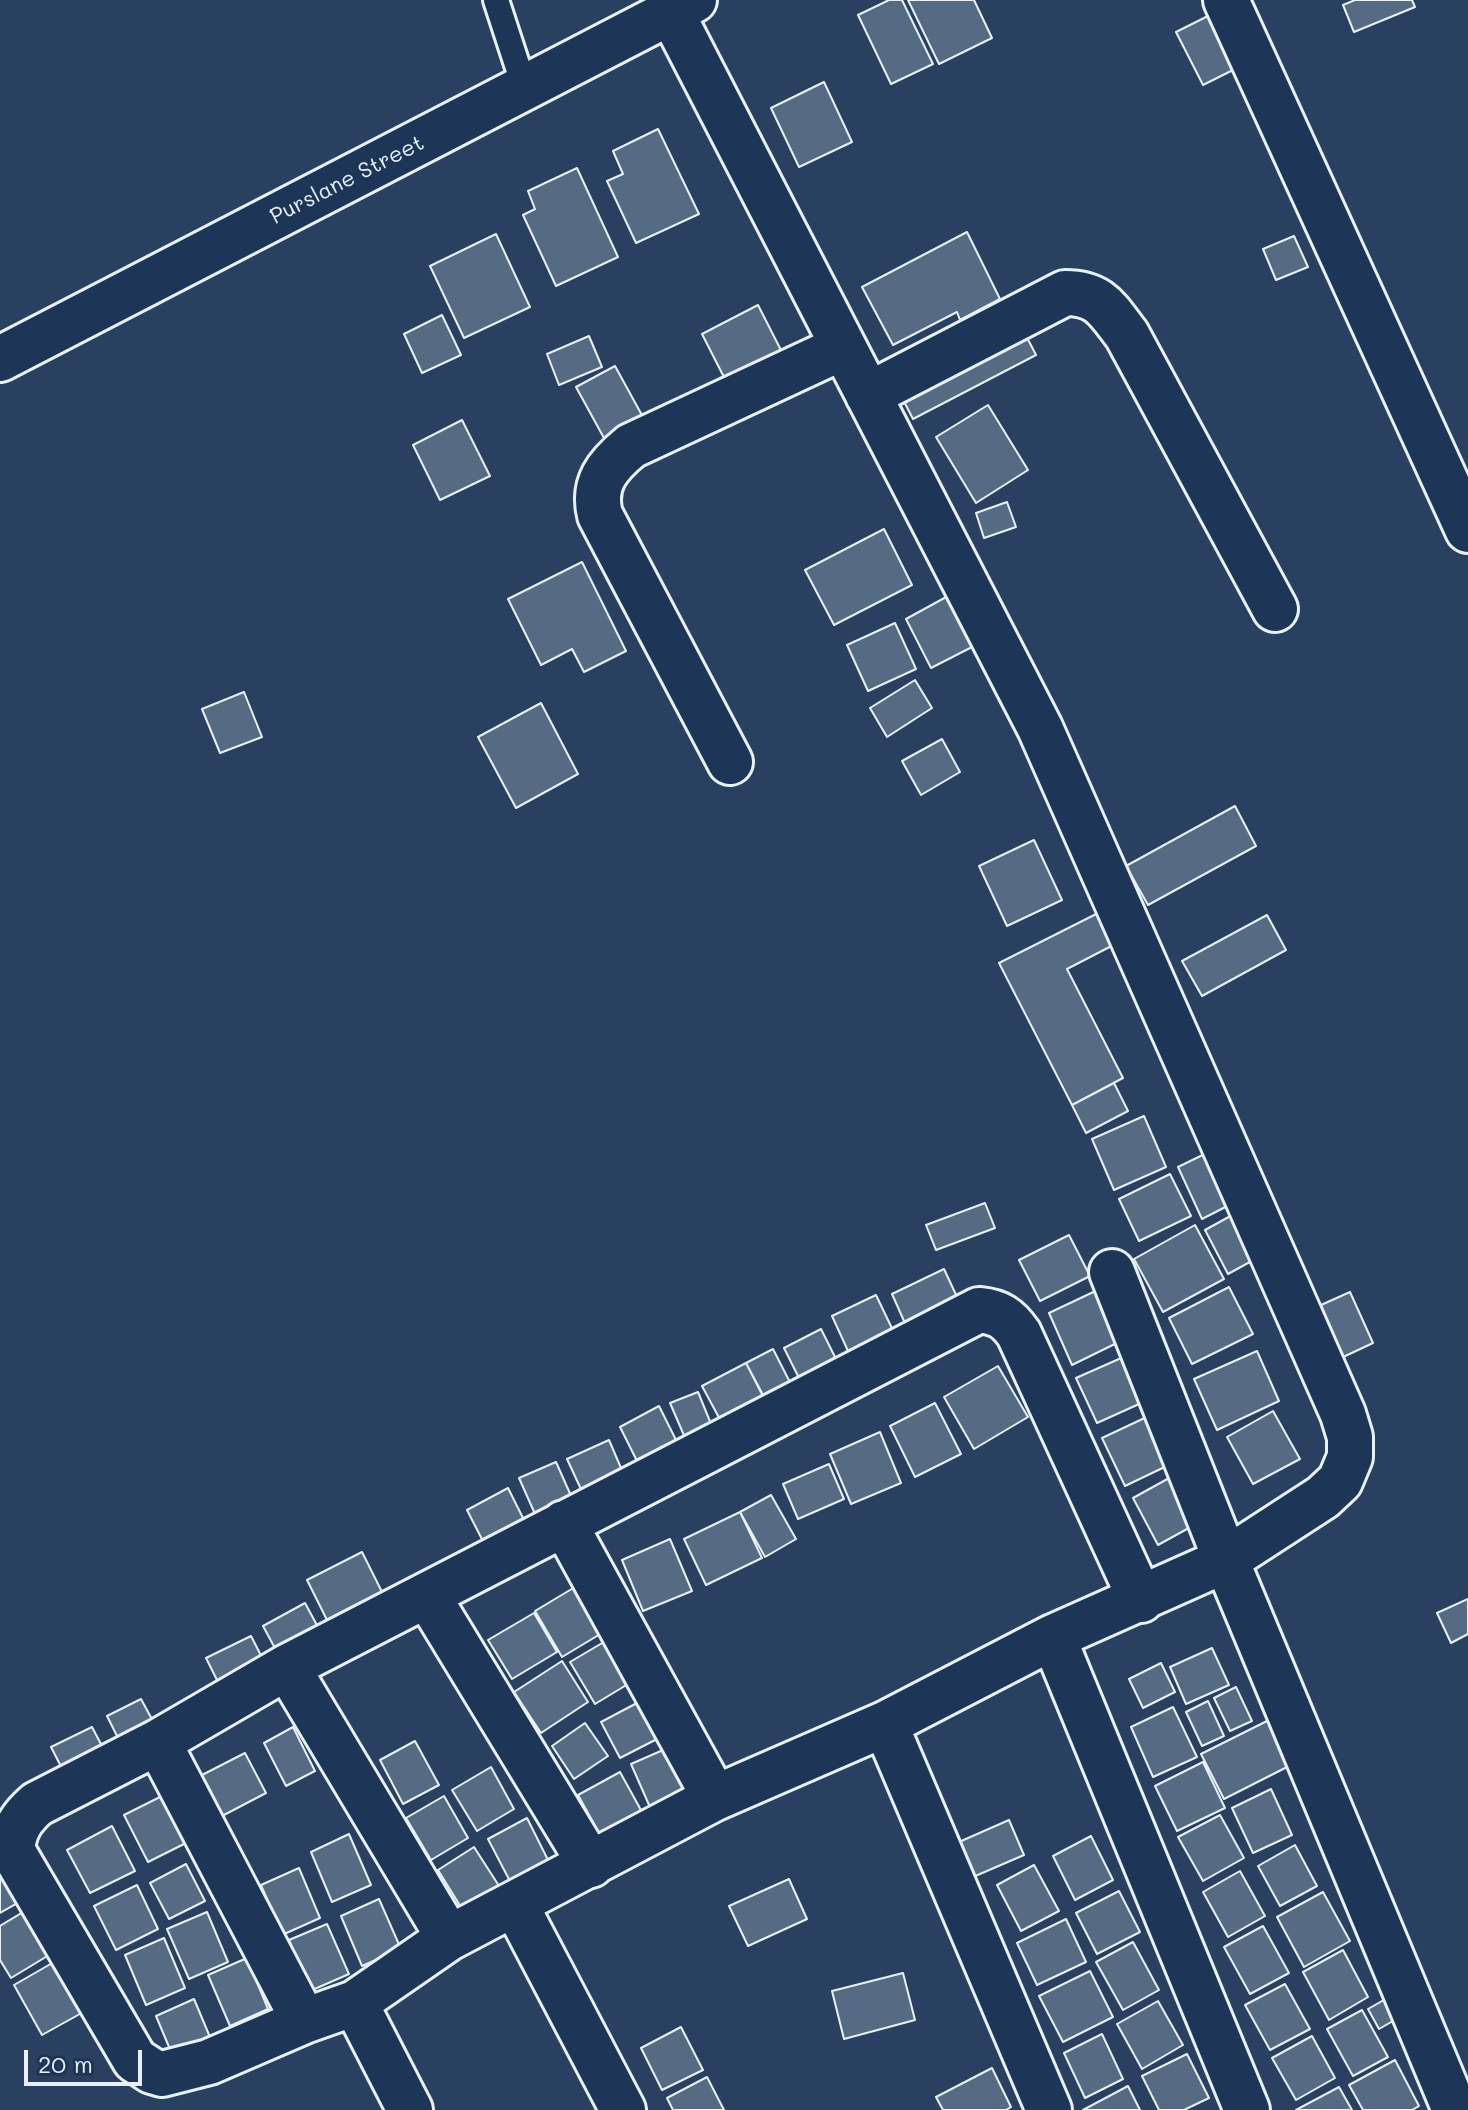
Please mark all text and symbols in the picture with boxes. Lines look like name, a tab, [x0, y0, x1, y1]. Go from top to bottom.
street label: Purslane Street	[266, 130, 428, 230]
scale bar	[28, 2034, 146, 2084]
text: 20 m	[38, 2048, 93, 2079]

